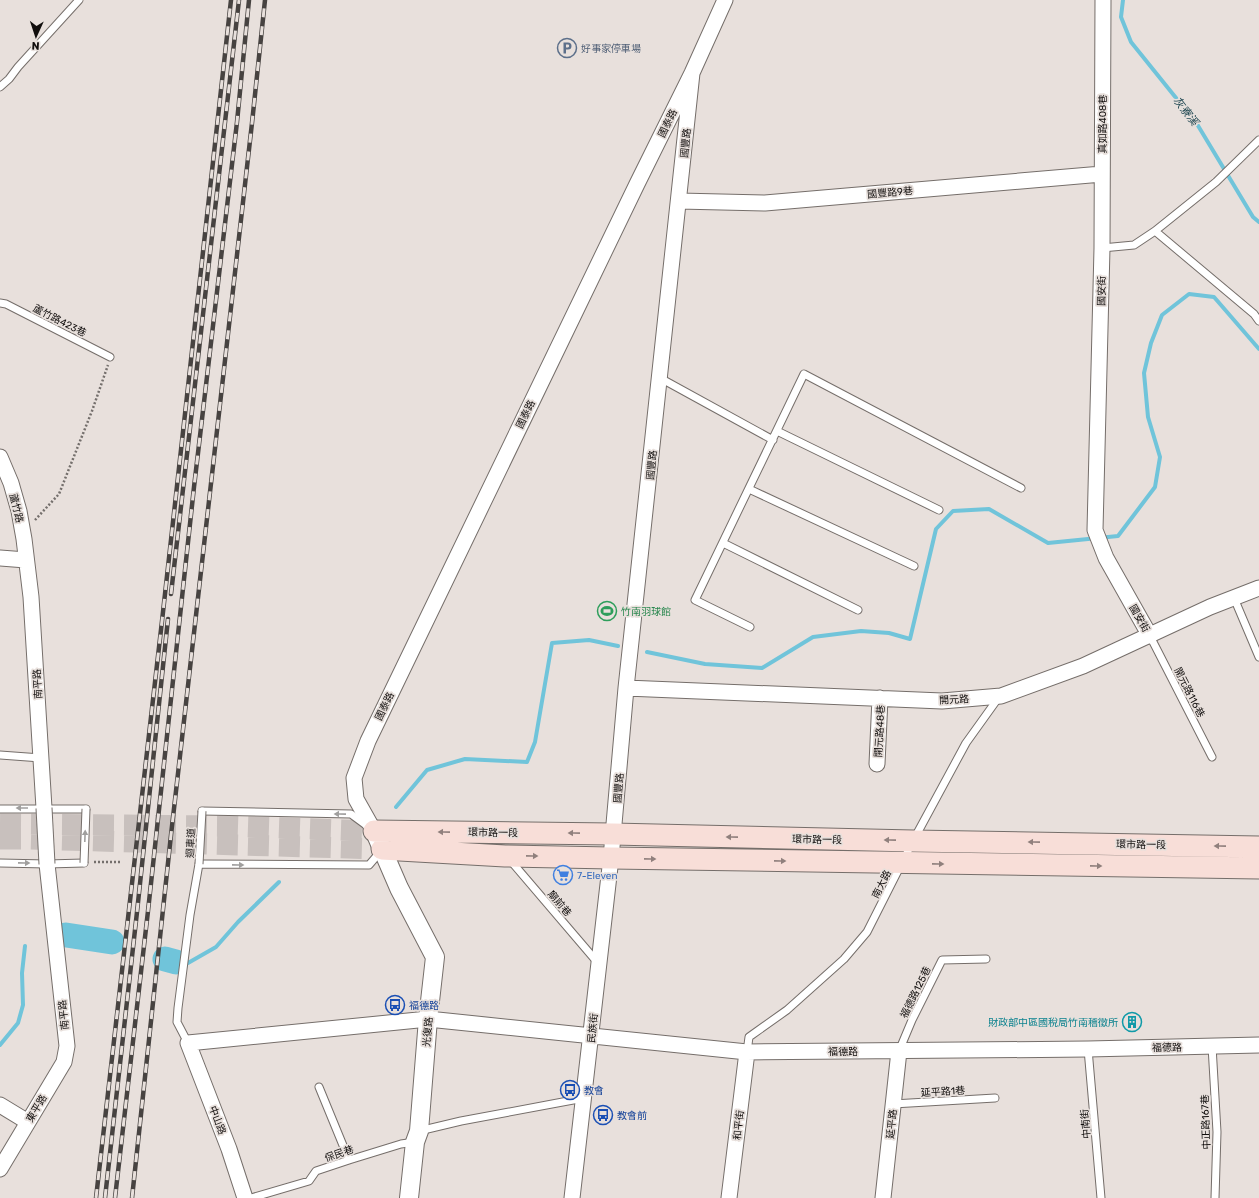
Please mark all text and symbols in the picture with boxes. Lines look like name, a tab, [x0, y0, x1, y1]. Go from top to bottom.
north arrow	[16, 16, 56, 56]
parking icon: 好事家停車場	[556, 37, 578, 59]
text: N	[31, 39, 40, 52]
place label: 好事家停車場	[581, 43, 641, 55]
water label: 灰寮溪	[1170, 94, 1202, 130]
street label: 真如路408巷	[1097, 95, 1109, 153]
street label: 國泰路	[656, 107, 680, 140]
street label: 國豐路	[678, 128, 694, 159]
street label: 國豐路9巷	[867, 185, 913, 201]
street label: 國安街	[1096, 276, 1108, 306]
street label: 蘆竹路423巷	[31, 302, 88, 339]
street label: 國泰路	[514, 398, 538, 431]
street label: 國豐路	[644, 450, 660, 481]
street label: 蘆竹路	[7, 492, 25, 524]
sports icon: 竹南羽球館	[596, 600, 618, 622]
street label: 國安街	[1126, 603, 1152, 634]
place label: 竹南羽球館	[621, 606, 671, 618]
street label: 開元路116巷	[1171, 665, 1207, 719]
street label: 南平路	[31, 669, 45, 699]
street label: 國泰路	[373, 690, 397, 723]
street label: 開元路	[939, 693, 969, 707]
street label: 開元路48巷	[873, 704, 887, 758]
street label: 國豐路	[612, 773, 626, 804]
one-way arrow	[15, 805, 28, 811]
one-way arrow	[333, 811, 346, 817]
street label: 環市路一段	[468, 827, 518, 839]
street label: 迴車道	[184, 828, 198, 858]
one-way arrow	[438, 828, 450, 835]
one-way arrow	[82, 829, 88, 842]
one-way arrow	[567, 830, 580, 836]
one-way arrow	[726, 833, 738, 840]
street label: 環市路一段	[792, 834, 842, 846]
one-way arrow	[883, 837, 896, 843]
one-way arrow	[1028, 839, 1040, 846]
street label: 環市路一段	[1116, 839, 1166, 851]
one-way arrow	[1213, 843, 1226, 849]
one-way arrow	[526, 853, 539, 859]
one-way arrow	[644, 856, 657, 862]
one-way arrow	[774, 858, 787, 864]
one-way arrow	[18, 860, 30, 867]
one-way arrow	[932, 861, 945, 867]
one-way arrow	[232, 862, 245, 868]
one-way arrow	[1090, 862, 1102, 869]
supermarket icon: 7-Eleven	[552, 864, 574, 886]
street label: 南大路	[870, 868, 894, 901]
place label: 7-Eleven	[577, 870, 617, 882]
street label: 廟前巷	[545, 888, 574, 919]
street label: 福德路125巷	[898, 965, 934, 1020]
bus stop icon: 福德路	[384, 994, 406, 1016]
street label: 南平路	[56, 999, 72, 1030]
place label: 福德路	[409, 1000, 439, 1012]
building icon: 財政部中區國稅局竹南稽徵所	[1121, 1011, 1143, 1033]
street label: 民族街	[585, 1013, 601, 1044]
street label: 光復路	[421, 1017, 435, 1048]
place label: 財政部中區國稅局竹南稽徵所	[988, 1017, 1118, 1029]
street label: 福德路	[1152, 1042, 1182, 1054]
street label: 福德路	[828, 1046, 858, 1058]
bus stop icon: 教會	[559, 1079, 581, 1101]
place label: 教會	[584, 1085, 604, 1097]
street label: 延平路1巷	[921, 1085, 965, 1099]
street label: 東平路	[24, 1093, 50, 1124]
street label: 中正路167巷	[1199, 1094, 1213, 1150]
street label: 中山路	[206, 1104, 228, 1137]
bus stop icon: 教會前	[592, 1104, 614, 1126]
street label: 中南街	[1079, 1108, 1093, 1139]
street label: 延平路	[884, 1109, 900, 1140]
place label: 教會前	[617, 1110, 647, 1122]
street label: 和平街	[731, 1110, 747, 1141]
street label: 保民巷	[323, 1143, 355, 1165]

